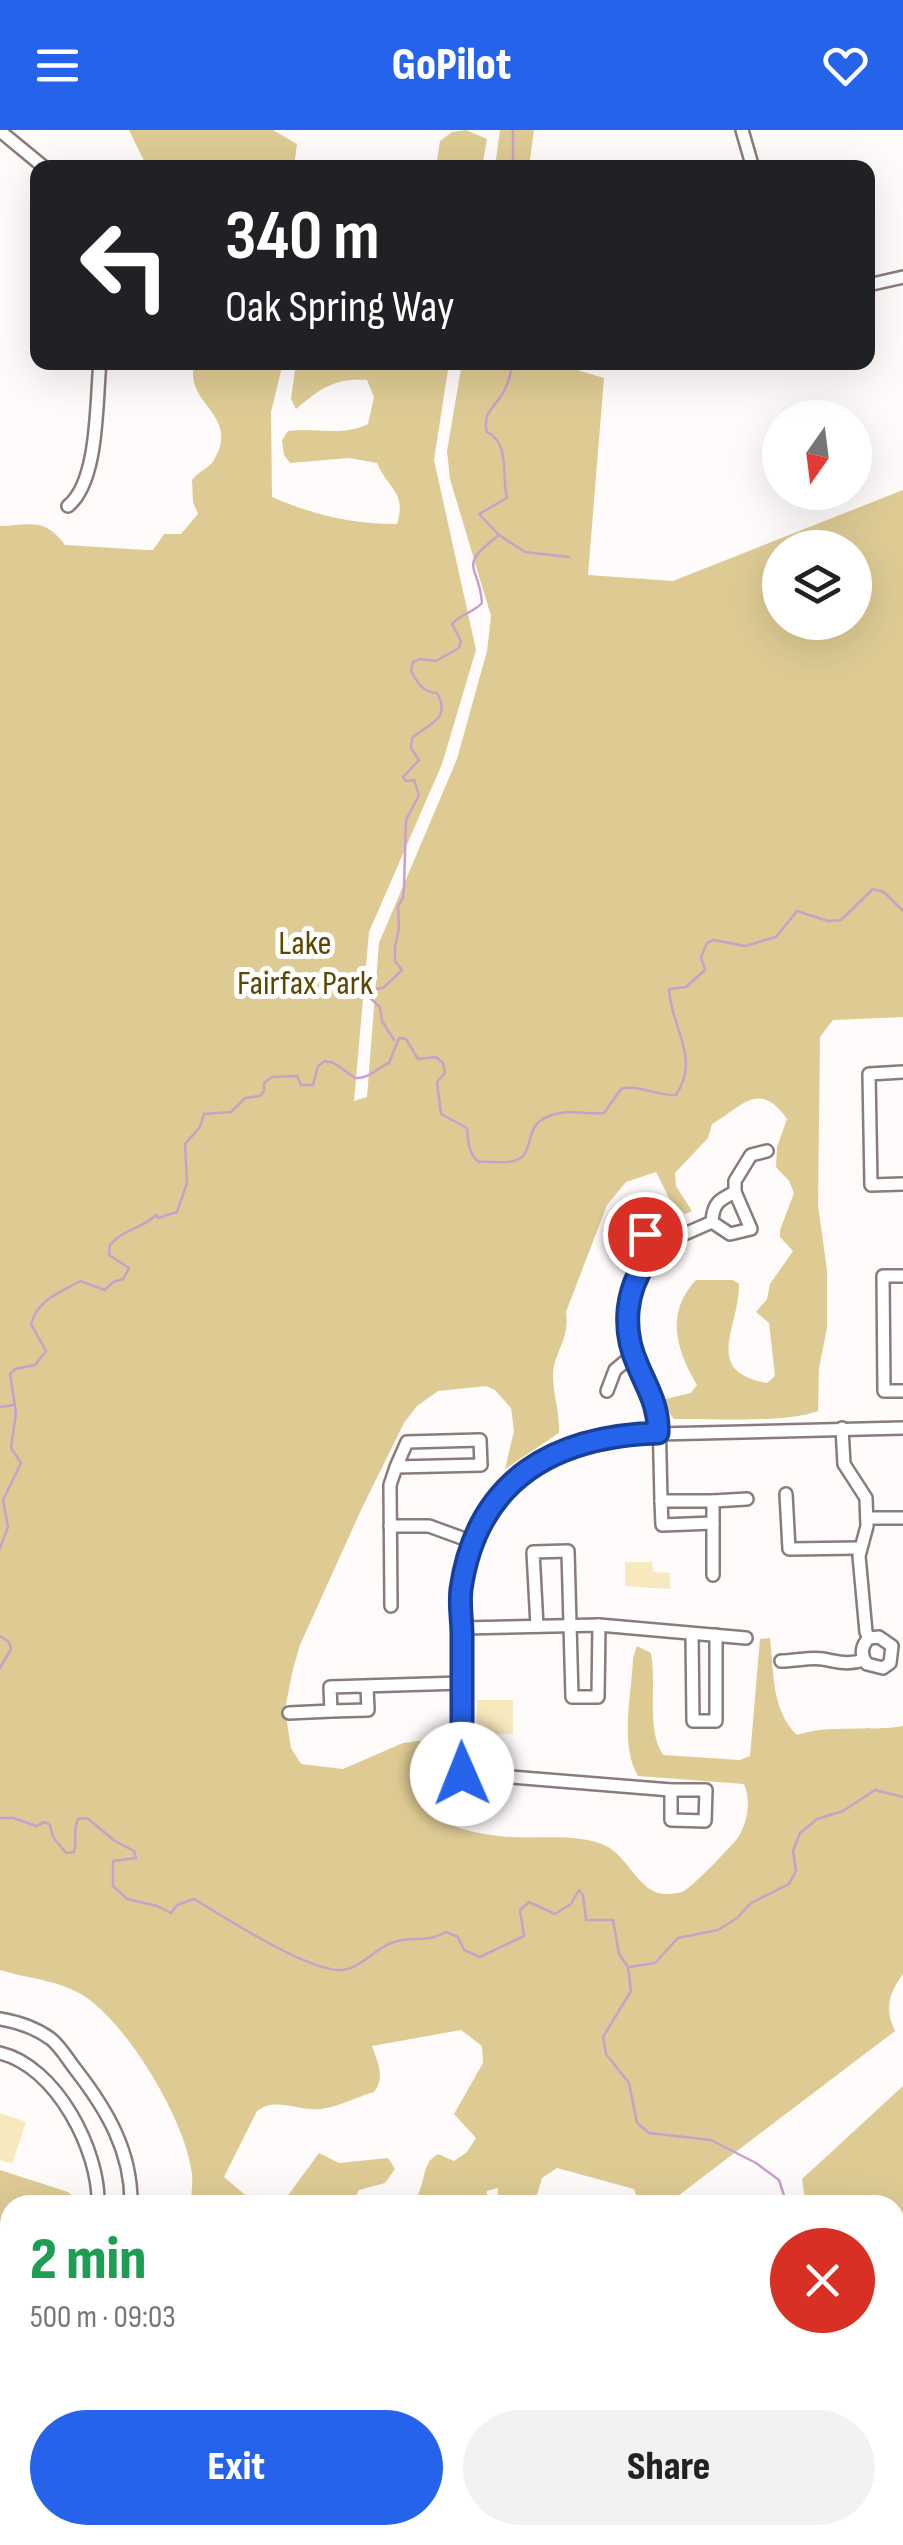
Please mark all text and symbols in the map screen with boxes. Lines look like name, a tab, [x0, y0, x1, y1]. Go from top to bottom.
icon: menu	[30, 38, 85, 93]
text: GoPilot	[392, 38, 511, 93]
icon: heart	[818, 38, 873, 93]
text: 340 m	[225, 195, 380, 279]
icon: left	[60, 200, 190, 330]
text: Oak Spring Way	[225, 280, 454, 335]
north arrow	[762, 400, 872, 510]
map controls	[762, 400, 872, 640]
button: layers	[762, 530, 872, 640]
park label: Lake Fairfax Park	[237, 922, 374, 1005]
pin	[603, 1192, 688, 1277]
icon: arrive	[618, 1207, 673, 1262]
position arrow	[410, 1722, 514, 1826]
text: 2 min	[30, 2224, 146, 2296]
button: close	[770, 2228, 875, 2333]
text: 500 m · 09:03	[30, 2298, 176, 2337]
button: Exit	[30, 2410, 443, 2525]
button: Share	[463, 2410, 875, 2525]

